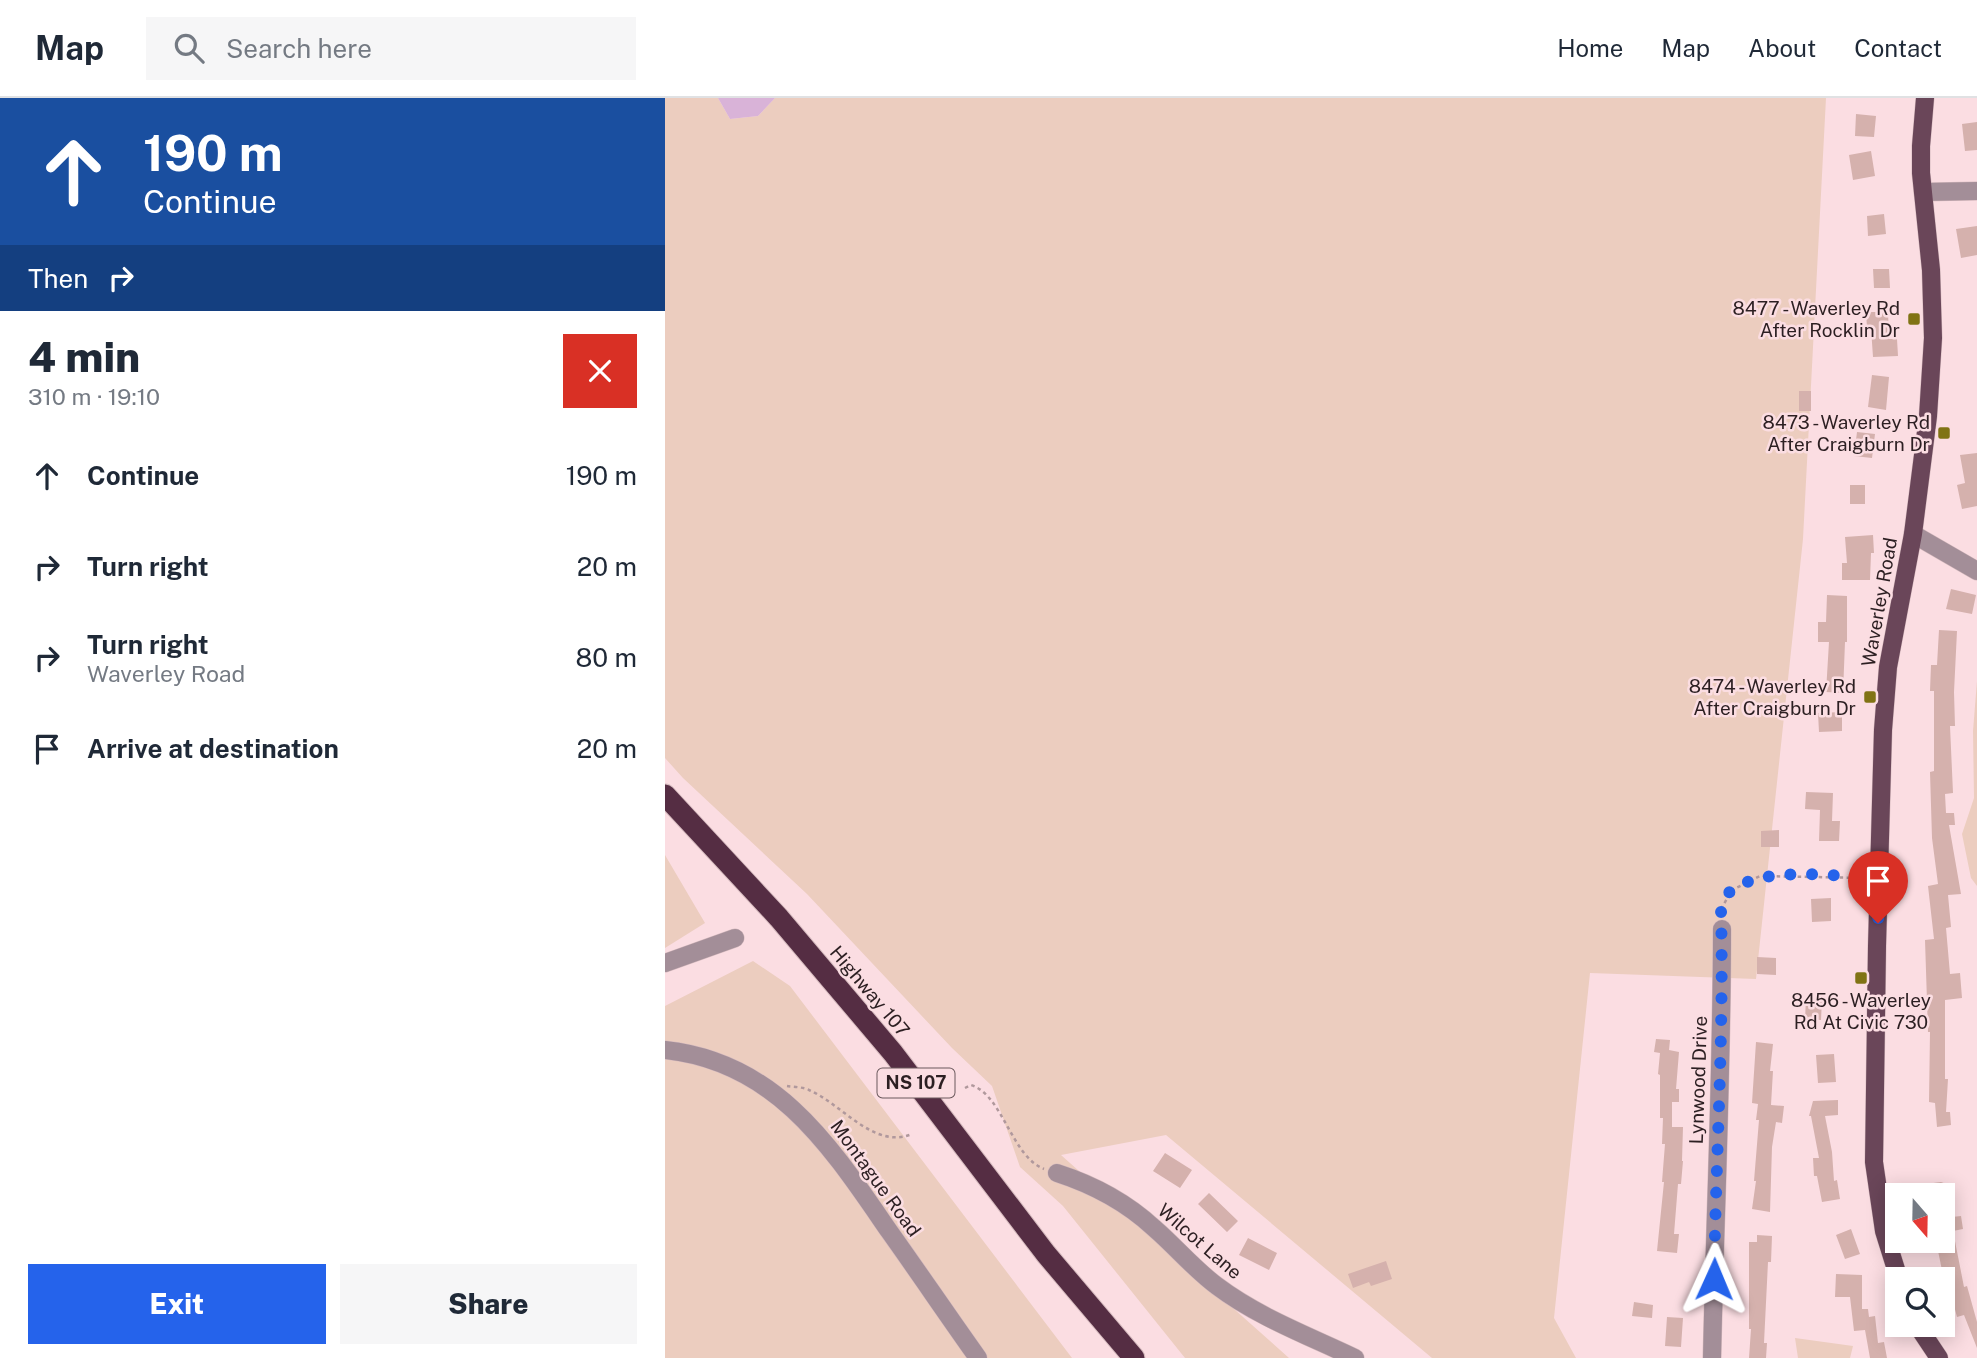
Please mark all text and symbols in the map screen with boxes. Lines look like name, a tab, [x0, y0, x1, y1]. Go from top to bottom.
search box	[146, 17, 636, 80]
text: Map	[35, 29, 104, 67]
icon: search	[170, 29, 208, 67]
text: Search here	[226, 33, 372, 64]
text: Home	[1557, 34, 1623, 62]
text: Map	[1661, 34, 1710, 62]
text: About	[1748, 34, 1816, 62]
text: Contact	[1854, 34, 1942, 62]
text: 190 m	[143, 124, 283, 182]
icon: ahead	[28, 126, 119, 217]
text: Continue	[143, 183, 277, 220]
icon: right	[102, 259, 140, 297]
text: Then	[28, 263, 88, 294]
place label: 8477 - Waverley Rd After Rocklin Dr	[1732, 297, 1900, 341]
marker: 8477 - Waverley Rd After Rocklin Dr	[1906, 311, 1922, 327]
text: 4 min	[28, 332, 140, 381]
button: close	[563, 334, 637, 408]
text: 310 m · 19:10	[28, 383, 160, 410]
place label: 8473 - Waverley Rd After Craigburn Dr	[1762, 411, 1930, 455]
marker: 8473 - Waverley Rd After Craigburn Dr	[1936, 425, 1952, 441]
icon: ahead	[28, 457, 66, 495]
text: Continue	[87, 460, 199, 491]
text: 190 m	[566, 460, 637, 491]
street label: Waverley Road	[1857, 536, 1901, 668]
icon: right	[28, 548, 66, 586]
text: Turn right	[87, 551, 209, 582]
text: 20 m	[577, 551, 637, 582]
text: Turn right	[87, 629, 209, 660]
icon: right	[28, 639, 66, 677]
text: 80 m	[576, 642, 637, 673]
text: Waverley Road	[87, 660, 245, 687]
place label: 8474 - Waverley Rd After Craigburn Dr	[1689, 675, 1856, 719]
marker: 8474 - Waverley Rd After Craigburn Dr	[1862, 689, 1878, 705]
icon: arrive	[28, 730, 66, 768]
text: Arrive at destination	[87, 733, 339, 764]
text: 20 m	[577, 733, 637, 764]
pin	[1848, 851, 1908, 923]
icon: arrive	[1859, 862, 1897, 900]
street label: Highway 107	[826, 941, 914, 1041]
marker: 8456 - Waverley Rd At Civic 730	[1853, 970, 1869, 986]
place label: 8456 - Waverley Rd At Civic 730	[1791, 989, 1931, 1033]
street label: Lynwood Drive	[1685, 1015, 1711, 1145]
road number: NS 107	[877, 1068, 955, 1098]
street label: Montague Road	[826, 1115, 926, 1241]
north arrow	[1885, 1183, 1955, 1253]
map controls	[1885, 1183, 1955, 1337]
street label: Wilcot Lane	[1154, 1199, 1246, 1283]
position arrow	[1677, 1242, 1751, 1316]
button: Exit	[28, 1264, 326, 1344]
button: Share	[340, 1264, 637, 1344]
button: search	[1885, 1267, 1955, 1337]

